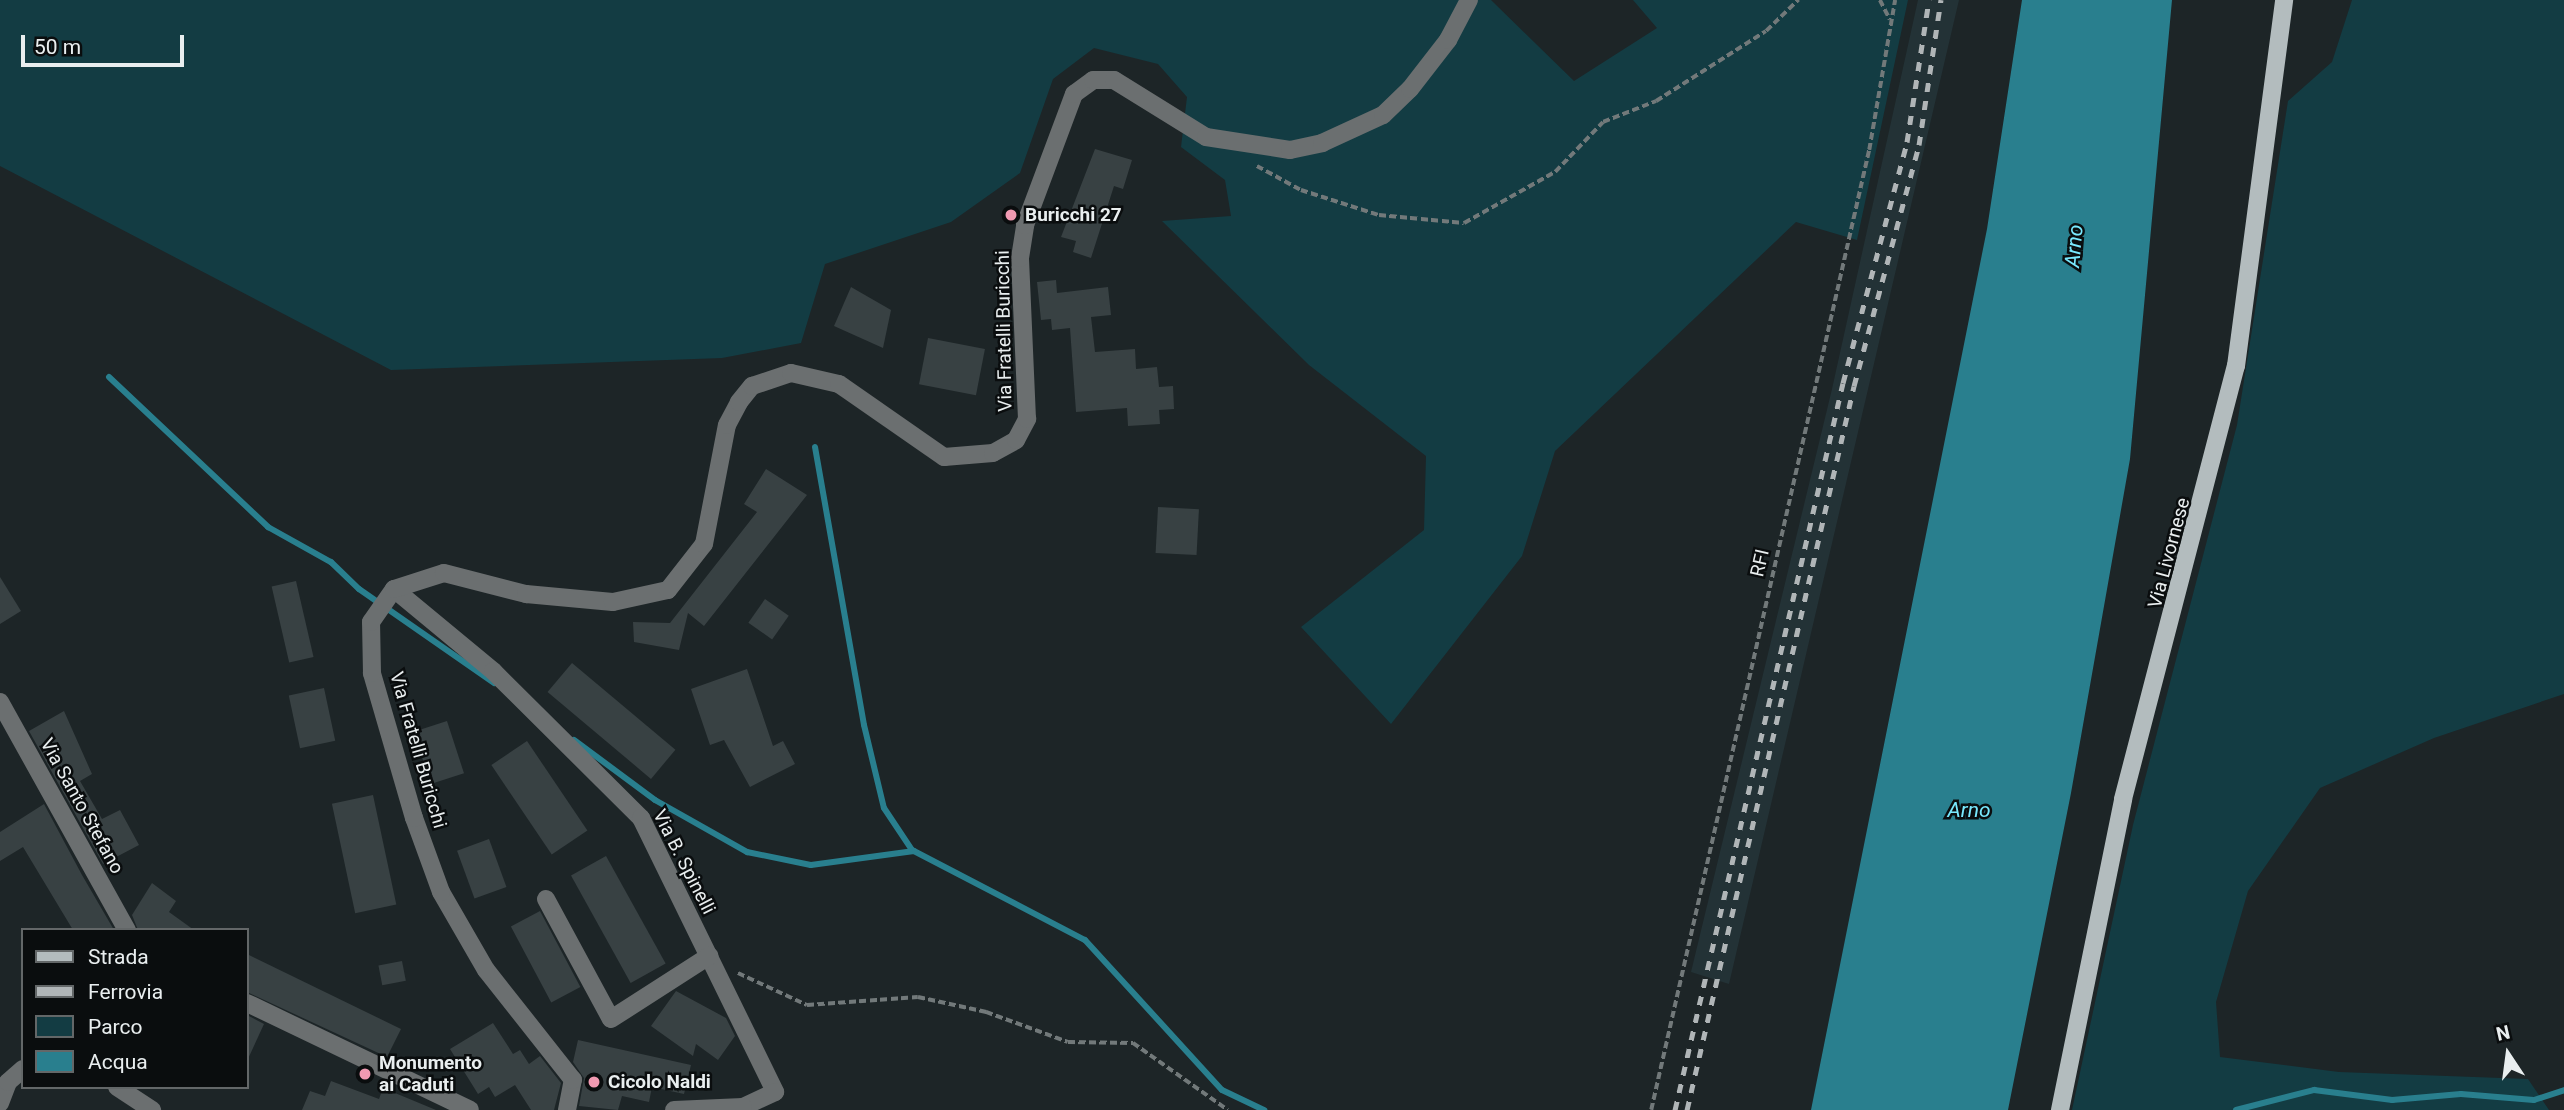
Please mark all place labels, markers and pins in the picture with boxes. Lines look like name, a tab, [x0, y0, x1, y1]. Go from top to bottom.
place label: Buricchi 27	[1025, 204, 1122, 226]
marker: Buricchi 27	[1003, 207, 1019, 223]
place label: Monumento ai Caduti	[379, 1052, 482, 1096]
marker: Monumento ai Caduti	[357, 1066, 373, 1082]
place label: Cicolo Naldi	[608, 1071, 711, 1093]
marker: Cicolo Naldi	[586, 1074, 602, 1090]

